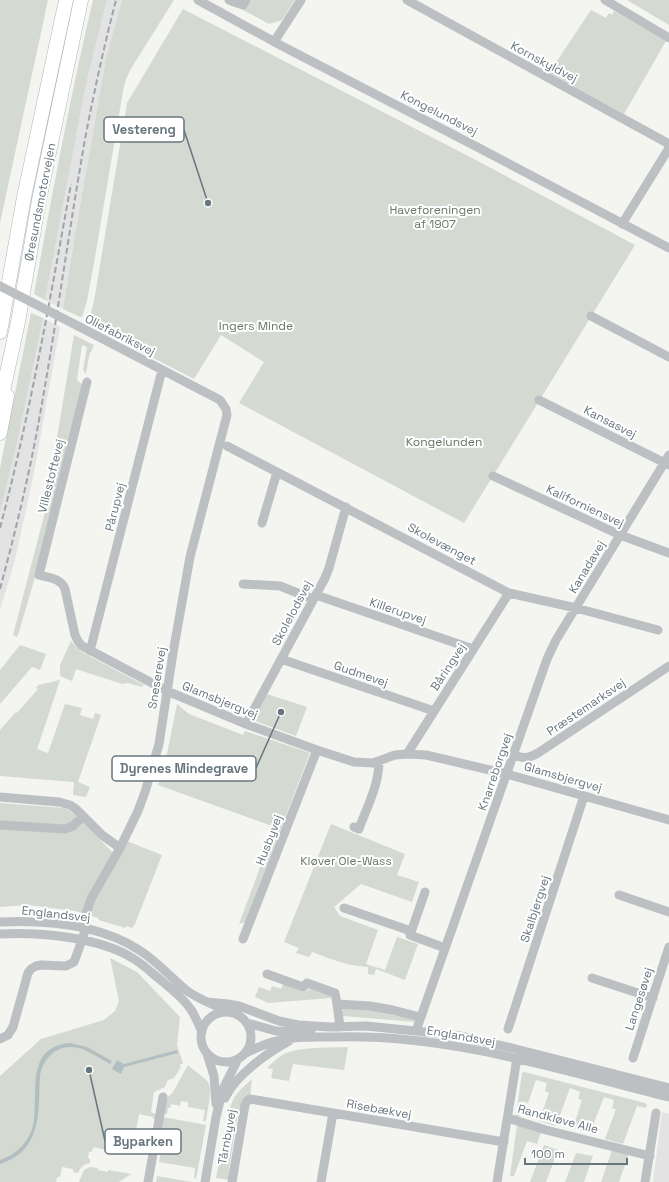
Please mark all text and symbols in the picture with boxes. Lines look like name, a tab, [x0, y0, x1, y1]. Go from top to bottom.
street label: Kornskyldvej	[508, 38, 580, 86]
street label: Kongelundsvej	[398, 87, 480, 139]
callout: Vestereng	[104, 117, 184, 142]
text: Vestereng	[112, 121, 176, 138]
street label: Øresundsmotorvejen	[21, 142, 59, 262]
park label: Haveforeningen af 1907	[389, 202, 481, 232]
street label: Oliefabriksvej	[82, 310, 158, 360]
park label: Ingers Minde	[219, 318, 293, 334]
street label: Kansasvej	[581, 402, 639, 442]
park label: Kongelunden	[406, 434, 482, 450]
street label: Villestoftevej	[34, 437, 68, 515]
street label: Pårupvej	[101, 481, 129, 533]
street label: Kaliforniensvej	[543, 481, 627, 531]
street label: Skolevænget	[405, 519, 479, 569]
street label: Kanadavej	[565, 538, 609, 596]
street label: Skolelodsvej	[268, 578, 316, 648]
street label: Killerupvej	[368, 594, 428, 628]
street label: Båringvej	[427, 640, 469, 694]
street label: Sneserevej	[144, 646, 170, 710]
street label: Gudmevej	[332, 657, 390, 691]
street label: Præstemarksvej	[544, 675, 629, 739]
street label: Glamsbjergvej	[180, 678, 260, 723]
street label: Knarreborgvej	[474, 731, 516, 813]
callout: Dyrenes Mindegrave	[112, 756, 256, 781]
street label: Glamsbjergvej	[522, 758, 604, 796]
text: Dyrenes Mindegrave	[120, 760, 248, 777]
street label: Husbyvej	[252, 812, 286, 868]
park label: Kløver Ole-Wass	[300, 853, 392, 869]
street label: Skalbjergvej	[517, 873, 553, 945]
street label: Englandsvej	[21, 902, 91, 926]
street label: Langesøvej	[621, 965, 657, 1033]
street label: Englandsvej	[426, 1022, 496, 1050]
street label: Risebækvej	[345, 1095, 413, 1123]
street label: Randkløve Alle	[516, 1101, 600, 1137]
street label: Tårnbyvej	[214, 1108, 240, 1166]
callout: Byparken	[105, 1129, 181, 1154]
text: Byparken	[113, 1133, 173, 1150]
scale bar	[525, 1140, 627, 1166]
text: 100 m	[531, 1146, 565, 1162]

